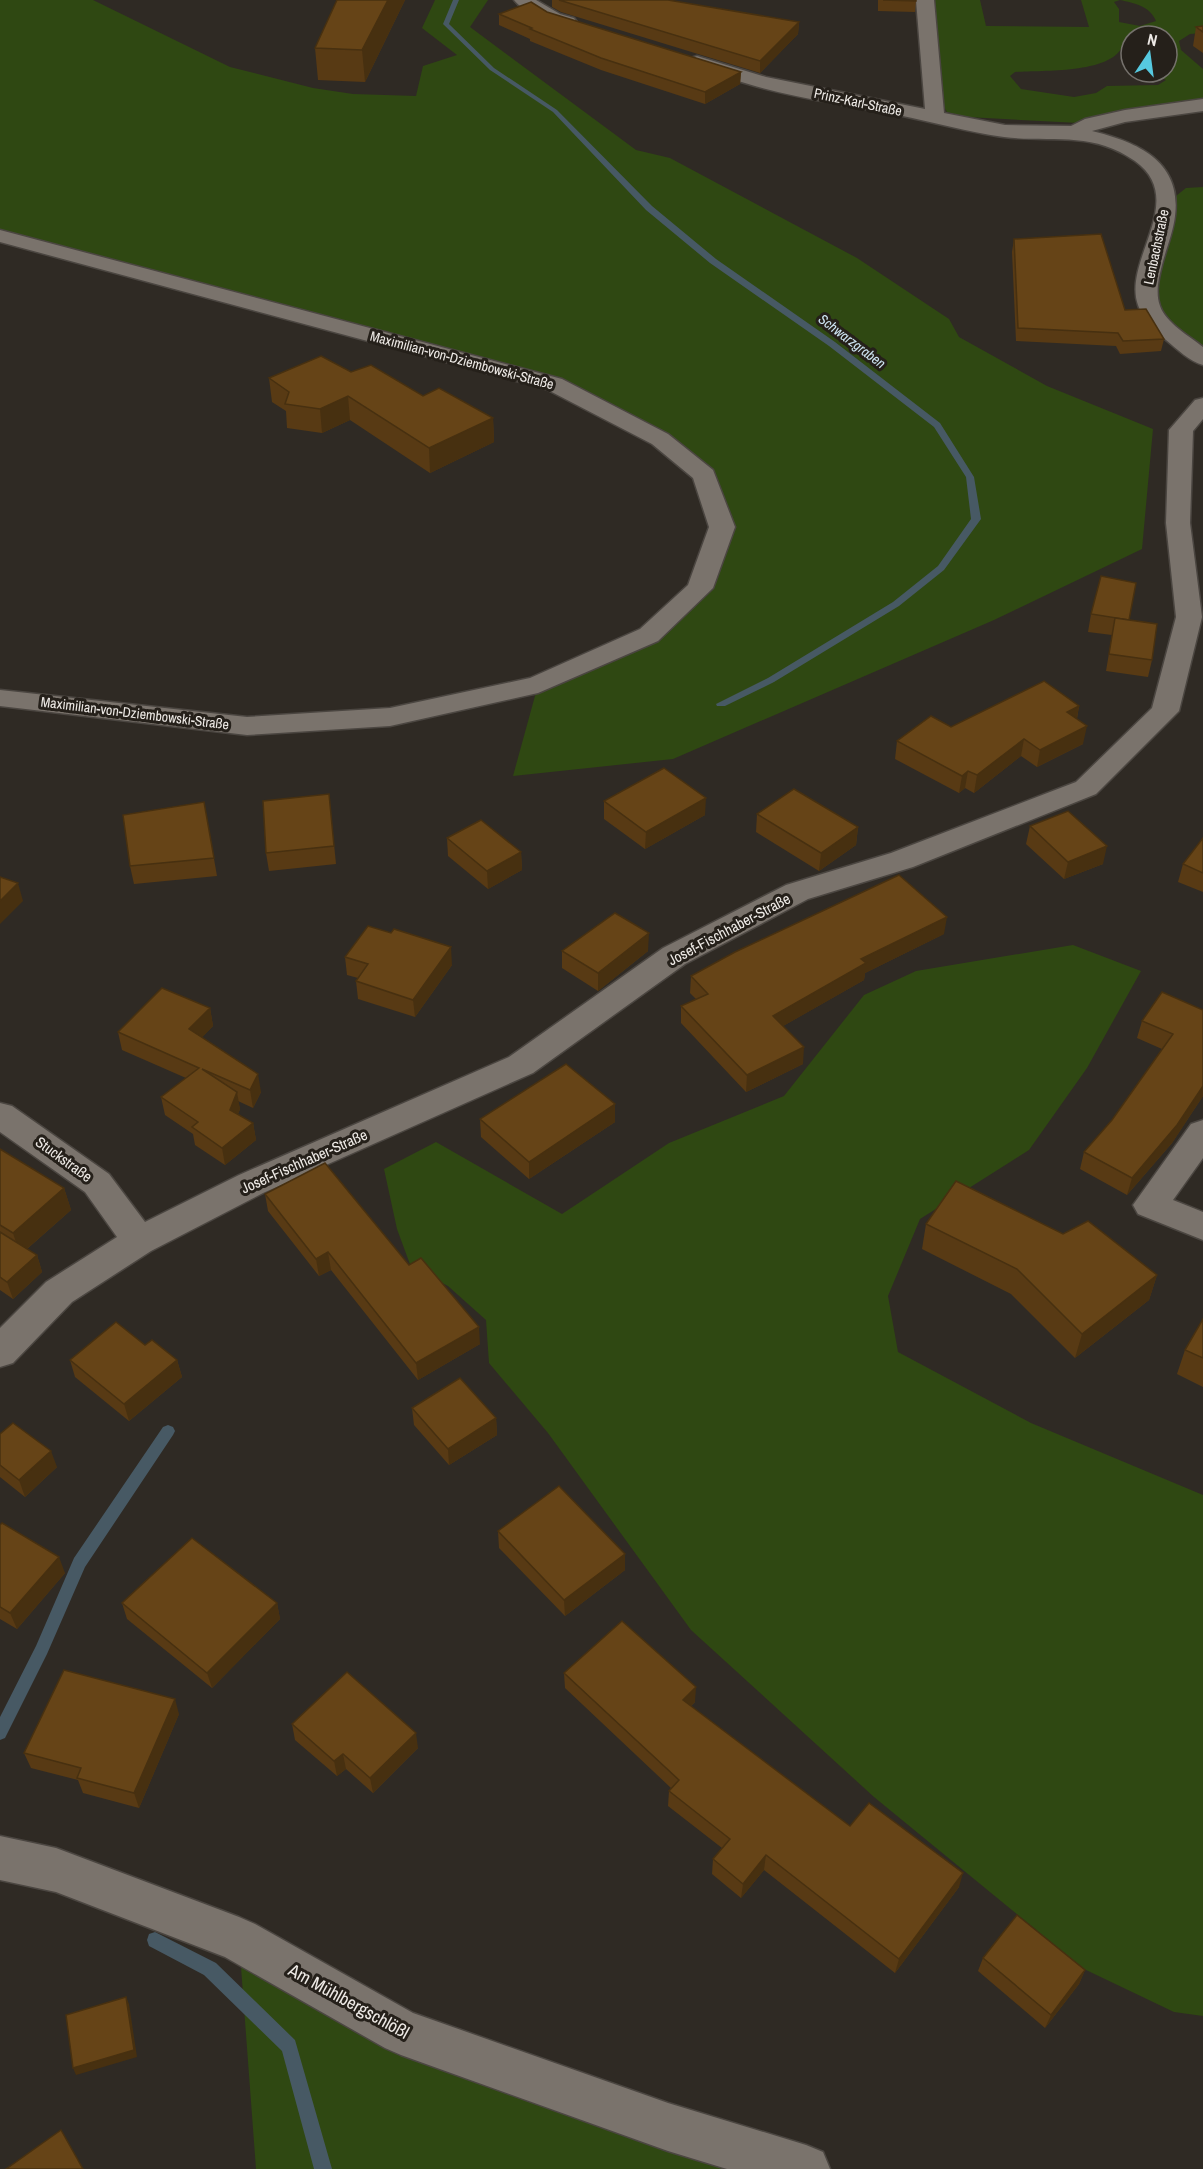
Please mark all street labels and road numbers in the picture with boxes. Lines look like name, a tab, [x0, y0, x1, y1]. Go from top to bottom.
street label: Prinz-Karl-Straße	[812, 84, 904, 120]
street label: Lenbachstraße	[1139, 208, 1173, 286]
street label: Maximilian-von-Dziembowski-Straße	[368, 327, 556, 393]
street label: Maximilian-von-Dziembowski-Straße	[40, 693, 230, 733]
street label: Josef-Fischhaber-Straße	[664, 888, 794, 970]
street label: Josef-Fischhaber-Straße	[238, 1124, 371, 1198]
street label: Stuckstraße	[31, 1131, 97, 1187]
street label: Am Mühlbergschlößl	[283, 1957, 414, 2045]

